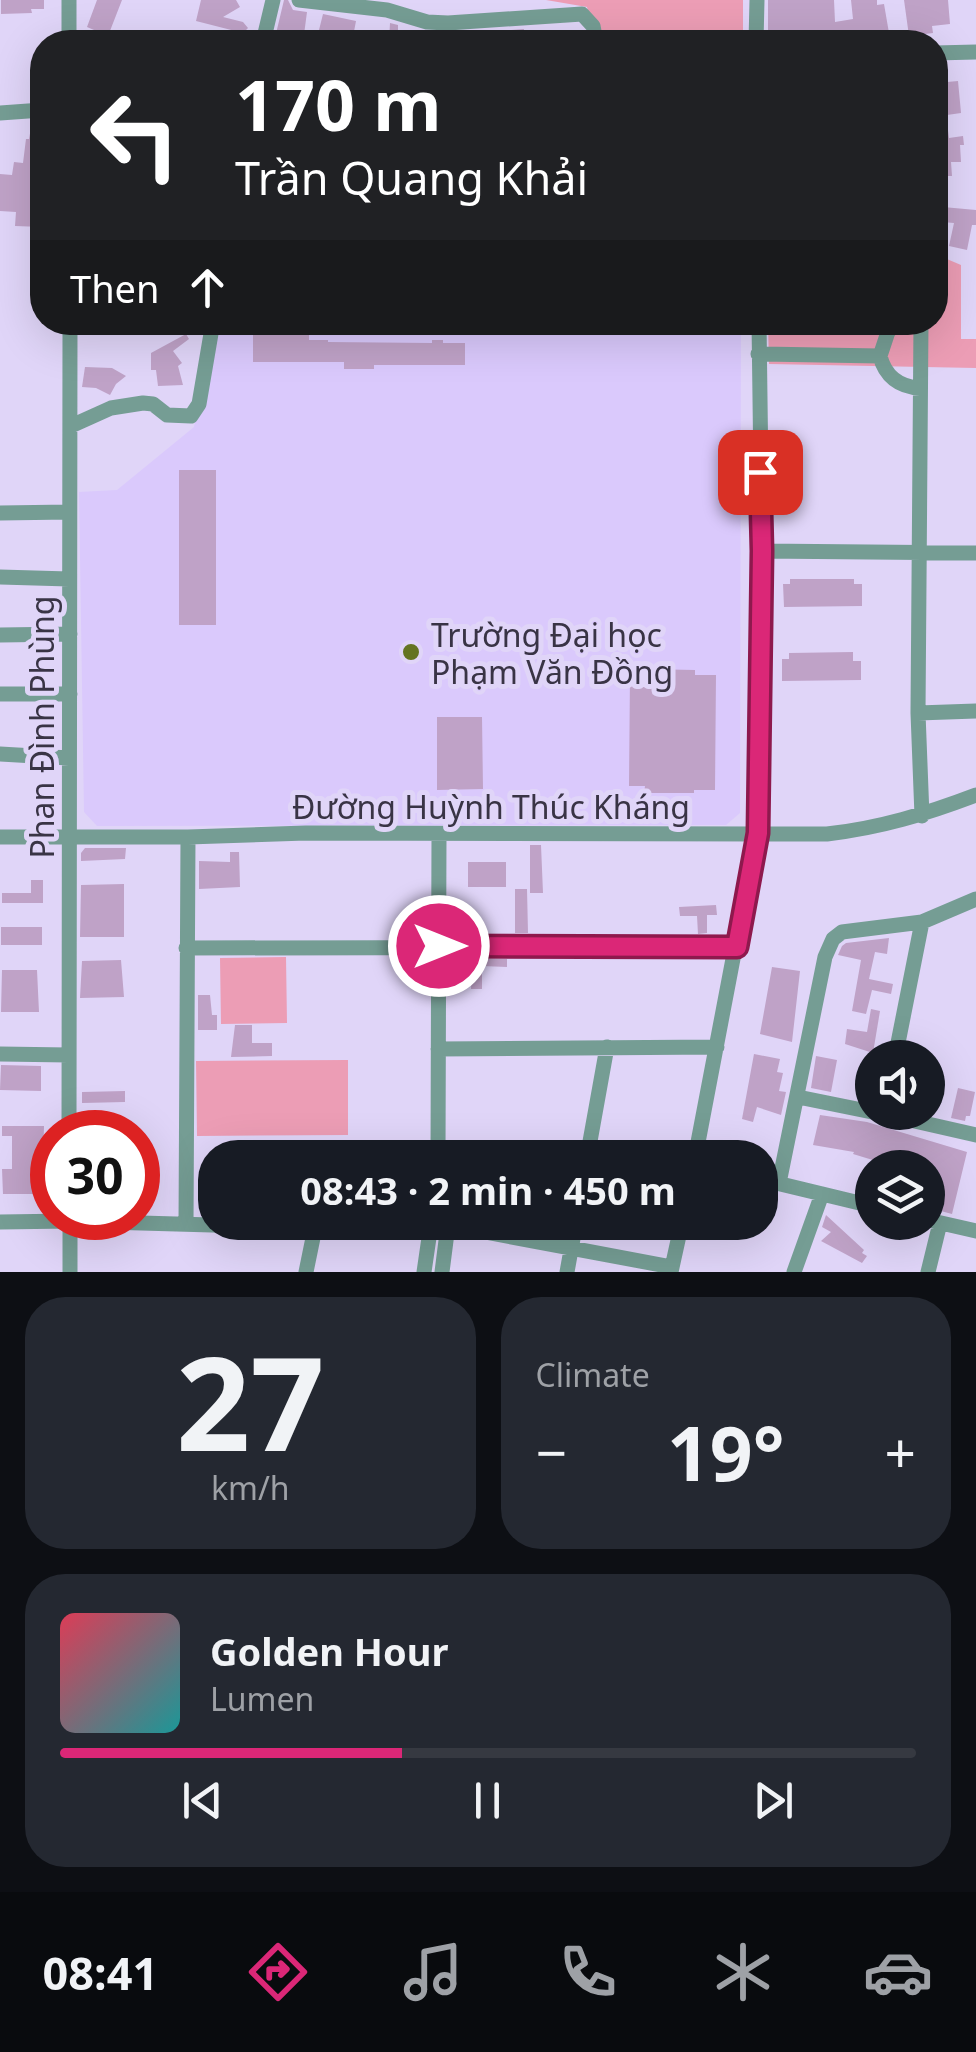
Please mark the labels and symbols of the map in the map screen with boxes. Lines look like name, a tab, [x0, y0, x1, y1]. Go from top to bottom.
pin	[718, 430, 803, 515]
street label: Phan Đình Phùng	[20, 595, 63, 859]
place label: Trường Đại học Phạm Văn Đồng	[431, 613, 673, 693]
marker: Trường Đại học Phạm Văn Đồng	[400, 641, 422, 663]
street label: Đường Huỳnh Thúc Kháng	[292, 785, 690, 828]
position arrow	[387, 894, 491, 998]
speed limit sign: 30	[30, 1110, 160, 1240]

